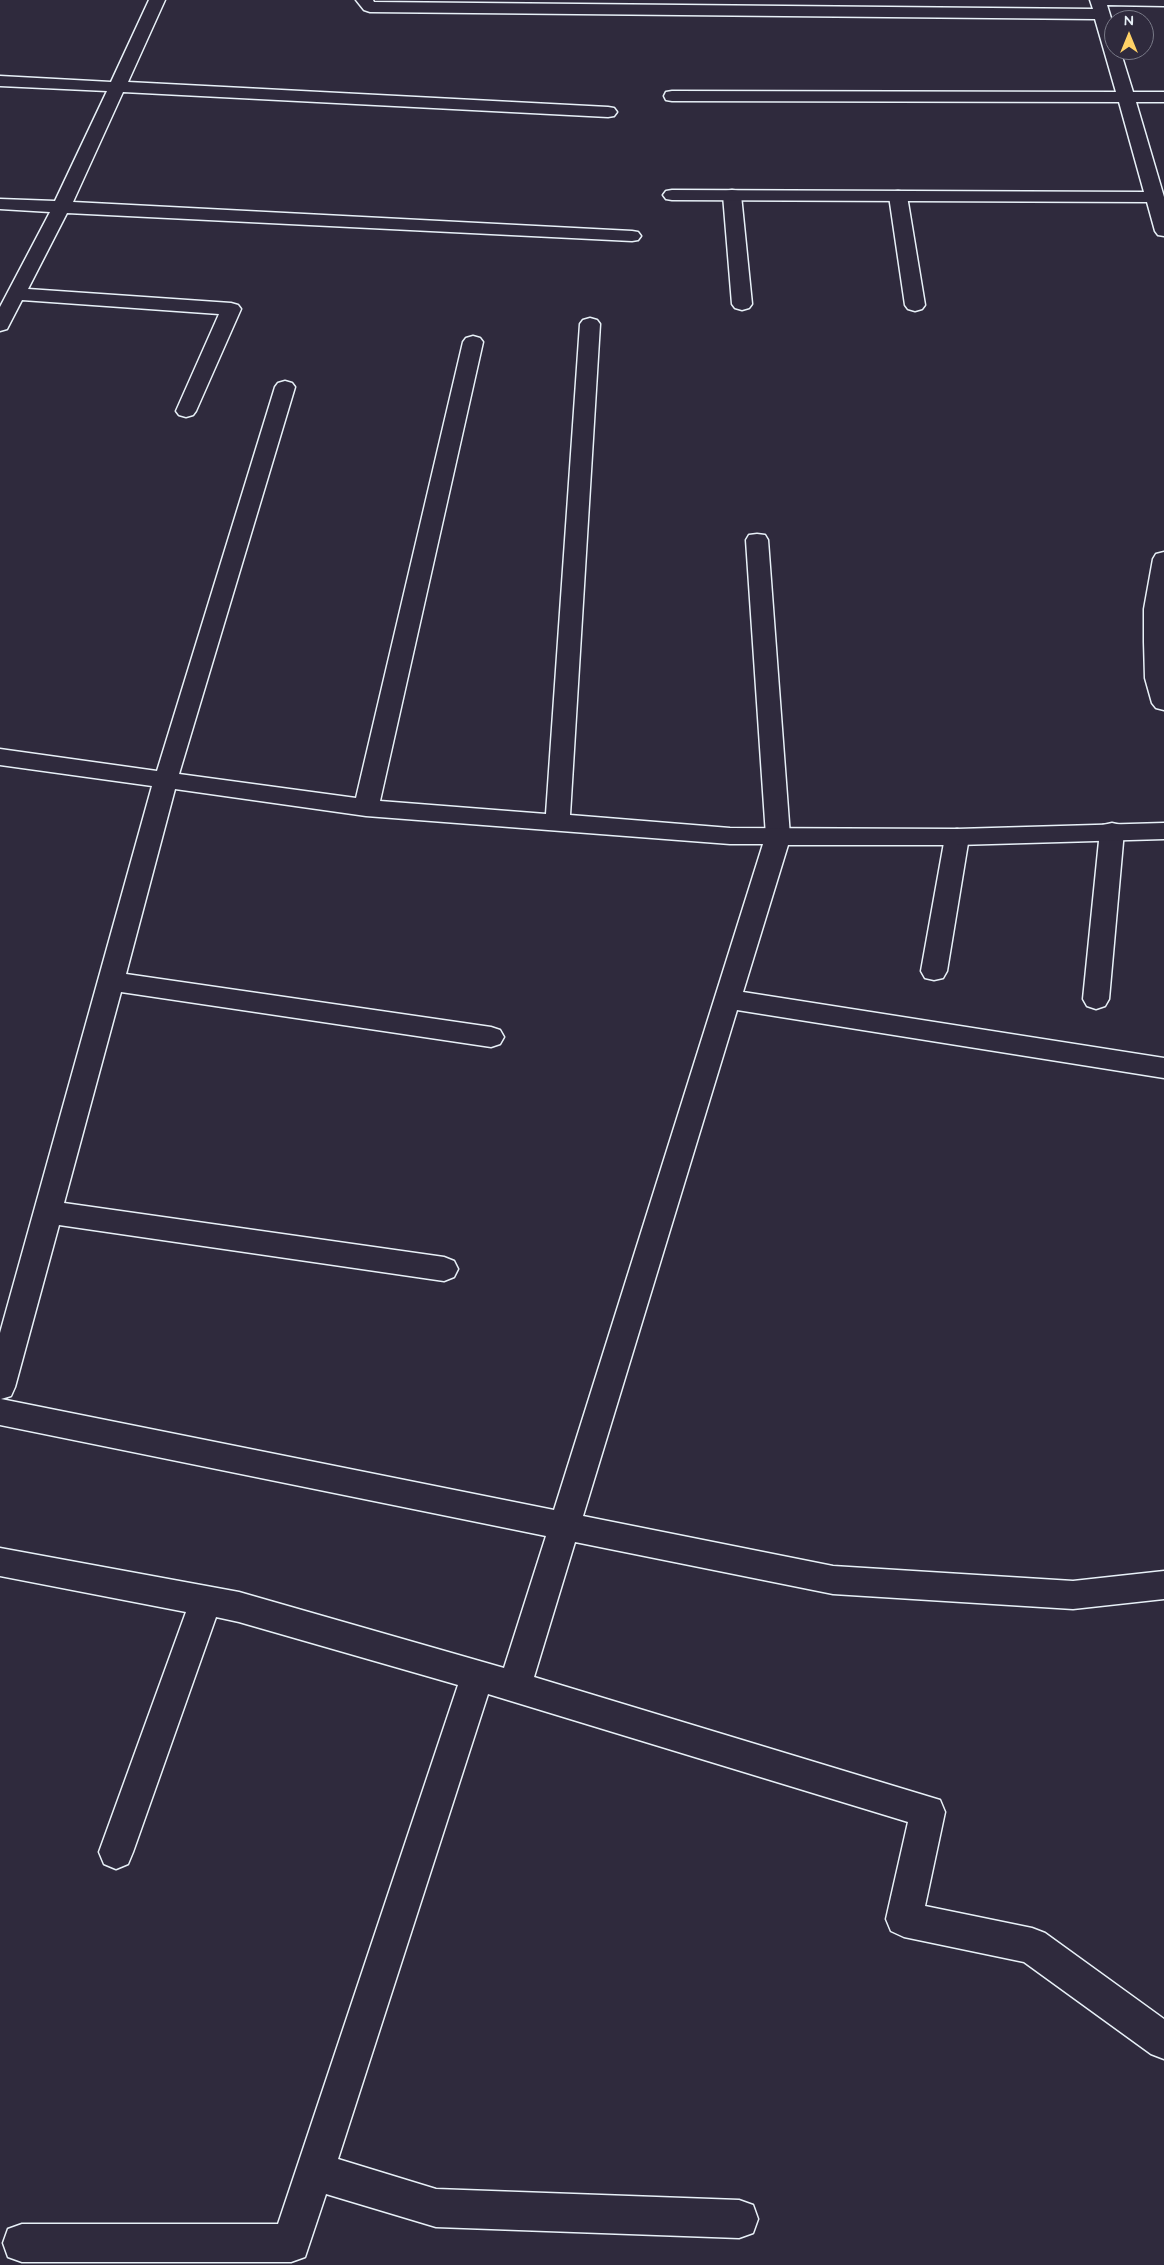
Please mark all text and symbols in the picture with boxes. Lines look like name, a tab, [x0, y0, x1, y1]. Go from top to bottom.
north arrow	[1104, 10, 1154, 60]
text: N	[1125, 11, 1133, 31]

